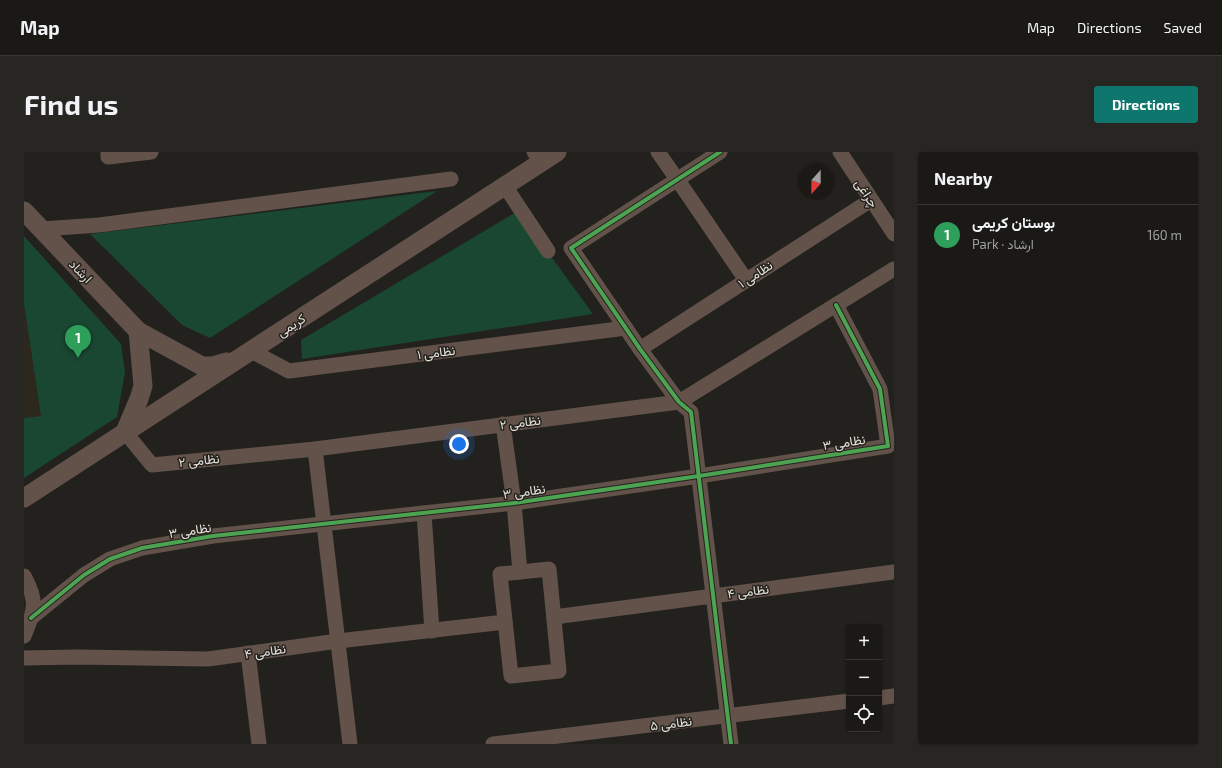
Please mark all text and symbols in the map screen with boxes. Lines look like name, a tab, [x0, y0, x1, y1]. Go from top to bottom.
text: Map	[20, 16, 60, 39]
text: Map	[1027, 19, 1055, 36]
text: Directions	[1077, 19, 1142, 36]
text: Saved	[1164, 19, 1202, 36]
button: Directions	[1094, 86, 1198, 123]
text: Find us	[24, 87, 118, 121]
north arrow	[798, 164, 834, 200]
text: Nearby	[934, 168, 992, 188]
street label: چراغی	[850, 176, 882, 212]
text: بوستان کریمی	[972, 213, 1055, 231]
text: 1	[944, 227, 950, 243]
text: 160 m	[1147, 227, 1182, 243]
text: Park · ارشاد	[972, 236, 1034, 252]
street label: ارشاد	[65, 256, 96, 287]
street label: نظامی ۱	[735, 257, 776, 292]
street label: کریمی	[274, 310, 309, 341]
pin: 1	[65, 325, 91, 358]
street label: نظامی ۱	[416, 342, 456, 363]
street label: نظامی ۲	[499, 412, 542, 433]
street label: نظامی ۳	[822, 431, 867, 454]
your location	[449, 434, 469, 454]
street label: نظامی ۲	[178, 450, 221, 471]
street label: نظامی ۳	[502, 480, 547, 503]
street label: نظامی ۳	[168, 519, 213, 542]
street label: نظامی ۴	[726, 580, 770, 602]
map controls	[846, 624, 882, 732]
button: +	[846, 624, 882, 660]
street label: نظامی ۴	[243, 640, 287, 663]
button: −	[846, 660, 882, 696]
button: locate	[846, 696, 882, 732]
street label: نظامی ۵	[649, 712, 693, 734]

